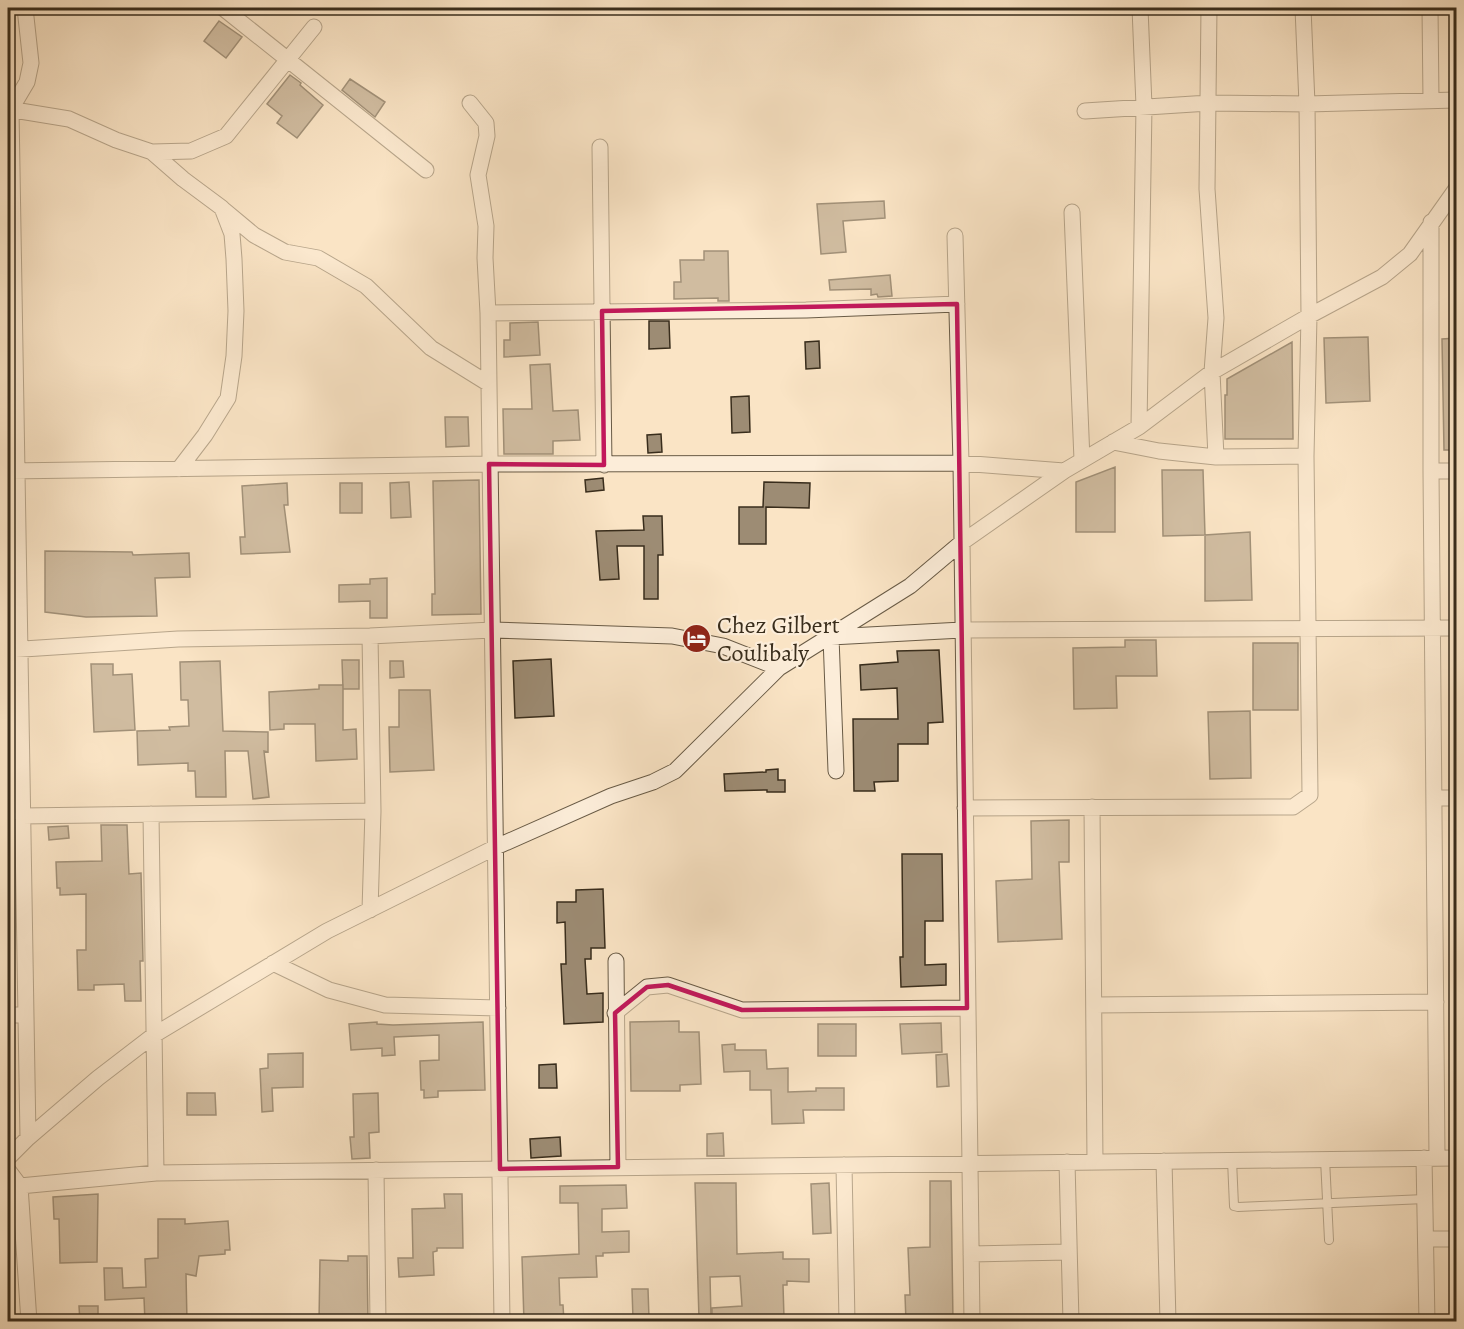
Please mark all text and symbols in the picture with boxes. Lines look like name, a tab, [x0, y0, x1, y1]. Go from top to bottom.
place label: Chez Gilbert Coulibaly	[717, 609, 840, 669]
hotel icon: Chez Gilbert Coulibaly	[680, 623, 712, 655]

